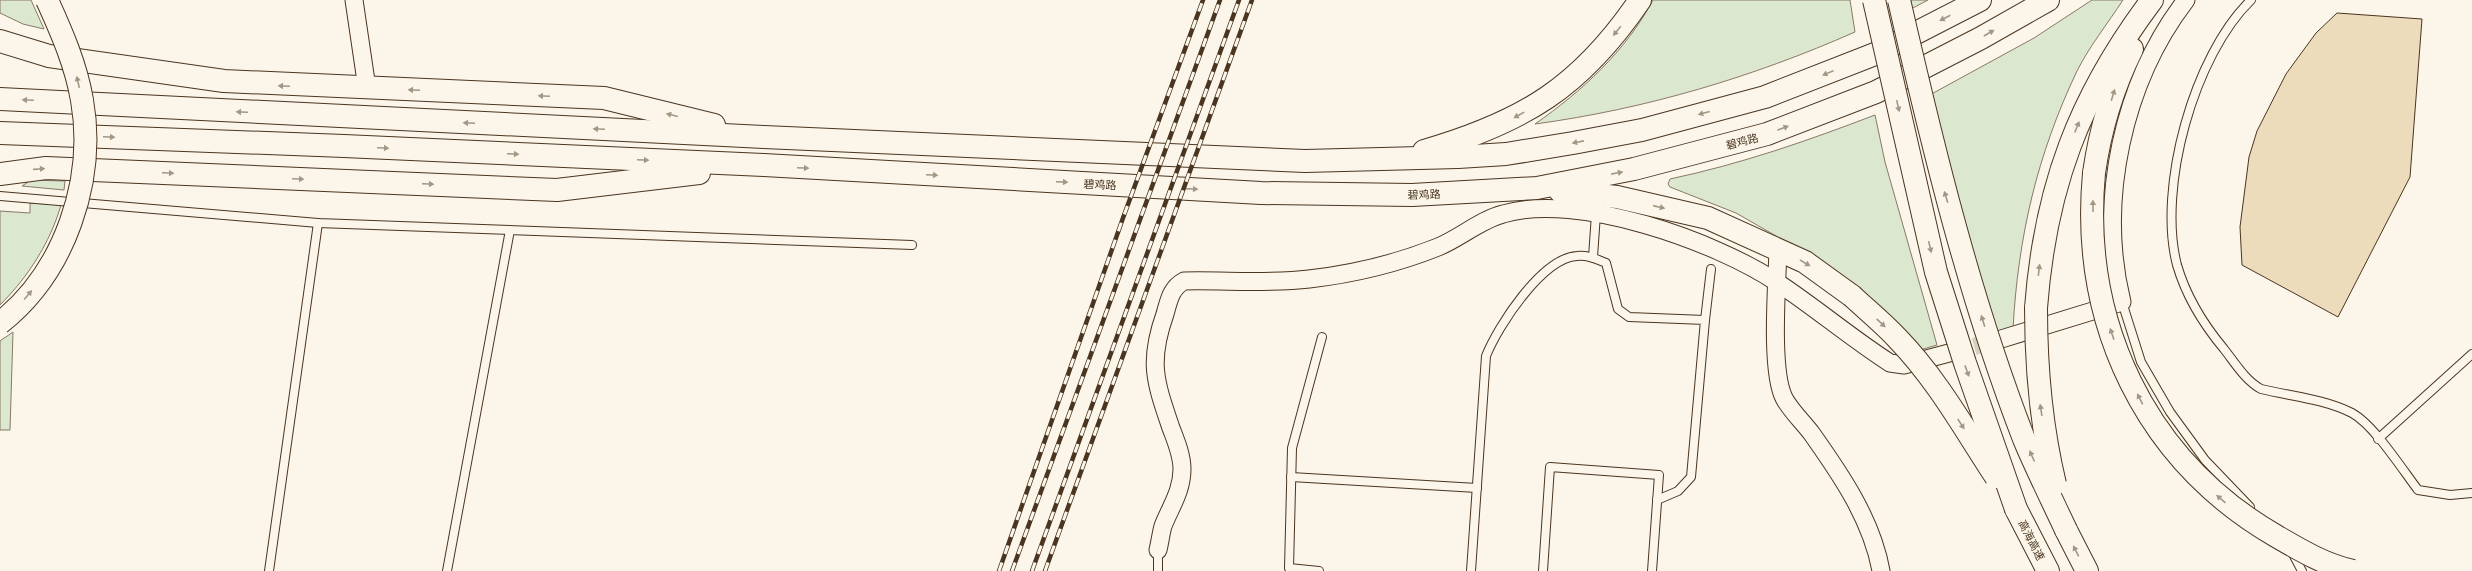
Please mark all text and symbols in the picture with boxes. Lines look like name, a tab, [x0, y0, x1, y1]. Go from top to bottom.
one-way arrow	[1940, 15, 1951, 21]
one-way arrow	[1612, 26, 1621, 37]
one-way arrow	[1984, 30, 1995, 36]
one-way arrow	[1821, 70, 1833, 76]
one-way arrow	[74, 76, 80, 88]
one-way arrow	[278, 82, 290, 89]
one-way arrow	[407, 87, 420, 93]
one-way arrow	[2110, 88, 2116, 100]
one-way arrow	[538, 92, 550, 99]
one-way arrow	[22, 97, 34, 104]
one-way arrow	[1896, 100, 1902, 112]
one-way arrow	[236, 108, 248, 115]
one-way arrow	[666, 111, 678, 117]
one-way arrow	[1513, 111, 1525, 118]
one-way arrow	[1698, 111, 1711, 117]
one-way arrow	[462, 120, 475, 126]
one-way arrow	[2075, 120, 2081, 132]
one-way arrow	[1777, 125, 1789, 131]
one-way arrow	[593, 126, 605, 133]
street label: 碧鸡路	[1724, 129, 1760, 153]
one-way arrow	[103, 134, 116, 140]
one-way arrow	[1572, 140, 1584, 146]
one-way arrow	[377, 144, 389, 151]
one-way arrow	[507, 150, 519, 157]
one-way arrow	[637, 156, 649, 163]
one-way arrow	[796, 164, 809, 171]
one-way arrow	[33, 165, 45, 172]
one-way arrow	[1611, 169, 1623, 175]
one-way arrow	[162, 170, 174, 177]
one-way arrow	[926, 171, 938, 178]
one-way arrow	[292, 175, 304, 182]
street label: 碧鸡路	[1083, 176, 1117, 192]
one-way arrow	[1056, 178, 1068, 185]
one-way arrow	[422, 181, 434, 188]
one-way arrow	[1186, 186, 1199, 192]
street label: 碧鸡路	[1407, 186, 1441, 202]
one-way arrow	[1943, 190, 1949, 202]
one-way arrow	[2090, 199, 2096, 212]
one-way arrow	[1652, 204, 1665, 210]
one-way arrow	[1928, 240, 1934, 253]
one-way arrow	[1799, 260, 1811, 267]
one-way arrow	[2036, 264, 2043, 276]
one-way arrow	[23, 290, 32, 301]
one-way arrow	[1980, 315, 1986, 327]
one-way arrow	[1875, 318, 1886, 327]
one-way arrow	[2109, 328, 2115, 340]
one-way arrow	[1965, 366, 1971, 378]
one-way arrow	[2136, 393, 2143, 405]
one-way arrow	[2038, 404, 2044, 416]
one-way arrow	[1958, 418, 1965, 430]
one-way arrow	[2029, 451, 2035, 462]
one-way arrow	[2216, 495, 2226, 504]
street label: 高海高速	[2015, 517, 2049, 563]
one-way arrow	[2073, 545, 2079, 556]

